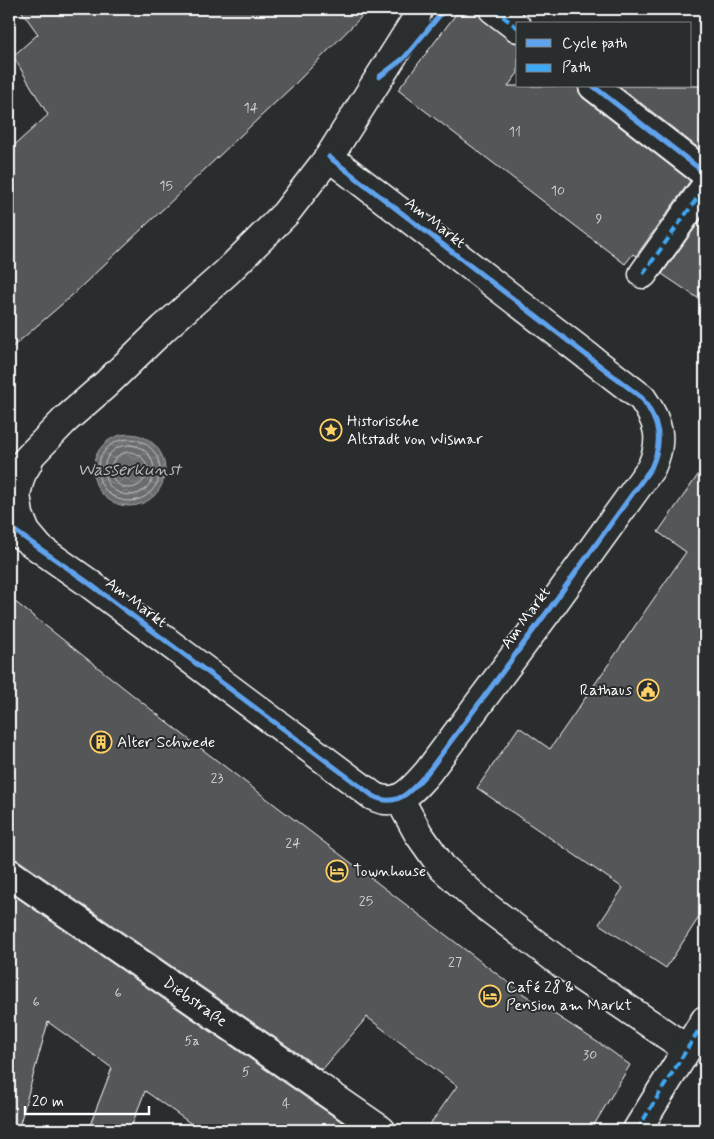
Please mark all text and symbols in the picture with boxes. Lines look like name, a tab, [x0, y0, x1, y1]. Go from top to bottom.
legend	[516, 22, 692, 88]
text: Cycle path	[562, 34, 627, 54]
text: Path	[562, 58, 591, 78]
house number: 14	[244, 99, 259, 117]
house number: 11	[509, 123, 521, 141]
house number: 15	[159, 177, 173, 195]
house number: 10	[551, 182, 565, 200]
street label: Am Markt	[400, 193, 470, 253]
house number: 9	[596, 210, 603, 228]
place label: Historische Altstadt von Wismar	[347, 411, 483, 450]
place icon: Historische Altstadt von Wismar	[319, 418, 343, 442]
water label: Wasserkunst	[77, 458, 183, 482]
street label: Am Markt	[101, 573, 171, 633]
street label: Am Markt	[496, 583, 556, 653]
public building icon: Rathaus	[636, 678, 660, 702]
place label: Rathaus	[580, 680, 632, 701]
building icon: Alter Schwede	[89, 730, 113, 754]
place label: Alter Schwede	[117, 732, 215, 753]
house number: 23	[211, 769, 223, 787]
house number: 24	[285, 834, 301, 852]
hotel icon: Townhouse	[325, 859, 349, 883]
place label: Townhouse	[353, 861, 426, 882]
house number: 25	[359, 892, 373, 910]
house number: 27	[448, 953, 462, 971]
street label: Diebstraße	[159, 972, 231, 1032]
place label: Café 28 & Pension am Markt	[506, 977, 632, 1016]
house number: 6	[114, 984, 122, 1002]
hotel icon: Café 28 & Pension am Markt	[478, 984, 502, 1008]
house number: 6	[32, 993, 40, 1011]
house number: 5a	[184, 1032, 200, 1050]
house number: 30	[583, 1046, 597, 1064]
house number: 5	[242, 1063, 250, 1081]
scale bar	[25, 1084, 149, 1116]
text: 20 m	[32, 1092, 64, 1112]
house number: 4	[282, 1095, 290, 1113]

